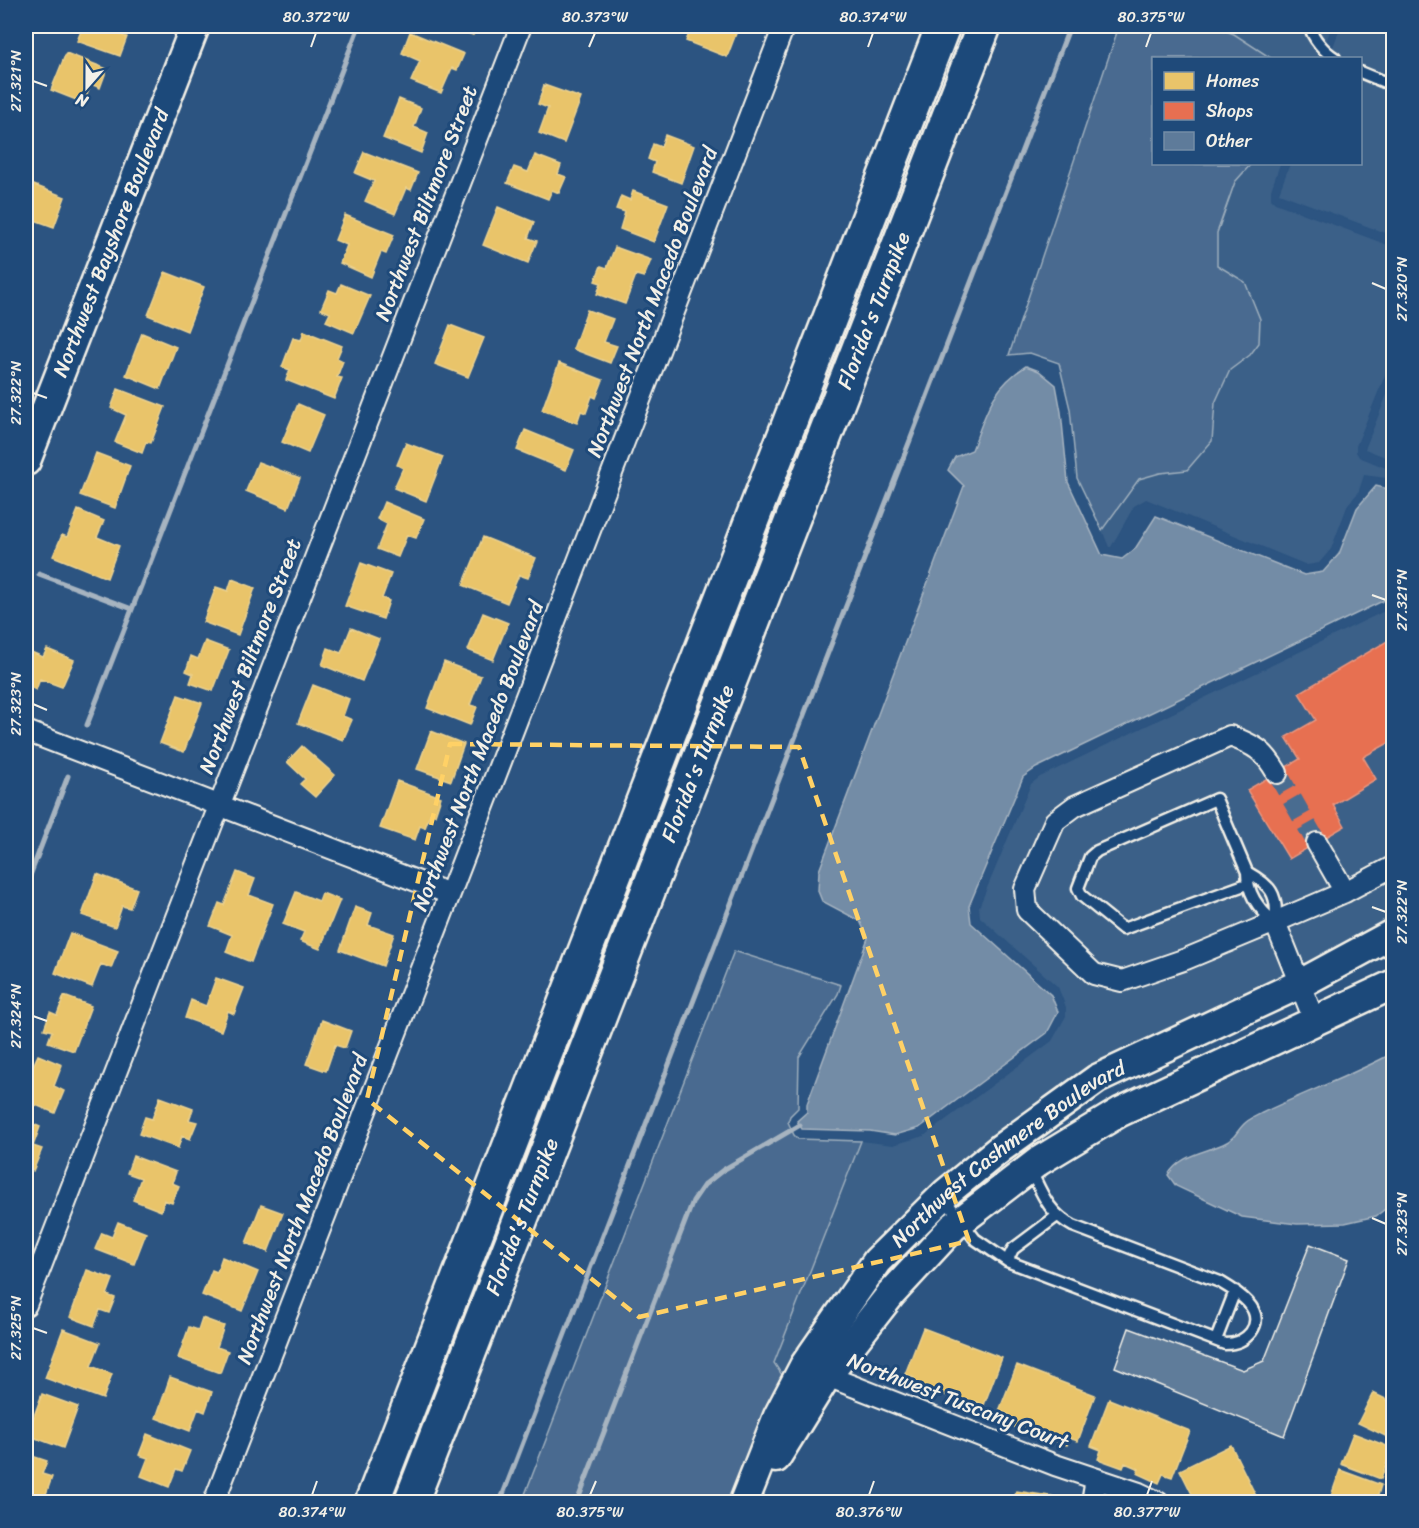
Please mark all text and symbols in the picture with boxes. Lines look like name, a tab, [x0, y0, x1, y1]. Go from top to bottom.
text: 80.372°W	[283, 4, 350, 30]
text: 80.373°W	[562, 4, 628, 30]
text: 80.374°W	[839, 4, 907, 30]
text: 80.375°W	[1117, 4, 1185, 30]
text: 27.321°N	[3, 49, 29, 112]
north arrow	[57, 57, 117, 117]
legend	[1152, 57, 1362, 165]
text: Homes	[1206, 65, 1260, 97]
street label: Northwest Biltmore Street	[363, 80, 489, 326]
text: N	[71, 85, 93, 116]
text: Shops	[1206, 95, 1253, 127]
street label: Northwest Bayshore Boulevard	[41, 101, 181, 383]
text: Other	[1206, 125, 1253, 157]
street label: Northwest North Macedo Boulevard	[575, 139, 730, 463]
street label: Florida's Turnpike	[826, 226, 921, 395]
text: 27.320°N	[1389, 256, 1415, 321]
text: 27.322°N	[3, 360, 29, 425]
street label: Northwest Biltmore Street	[187, 533, 313, 779]
text: 27.321°N	[1389, 568, 1415, 631]
street label: Northwest North Macedo Boulevard	[401, 593, 556, 917]
text: 27.323°N	[3, 672, 29, 736]
street label: Florida's Turnpike	[650, 679, 745, 848]
text: 27.322°N	[1389, 879, 1415, 944]
text: 27.324°N	[3, 983, 29, 1048]
street label: Northwest North Macedo Boulevard	[225, 1046, 380, 1370]
street label: Northwest Cashmere Boulevard	[881, 1048, 1134, 1257]
street label: Florida's Turnpike	[474, 1132, 570, 1301]
text: 27.323°N	[1389, 1192, 1415, 1256]
text: 27.325°N	[3, 1295, 29, 1360]
street label: Northwest Tuscany Court	[842, 1341, 1076, 1461]
text: 80.374°W	[278, 1499, 346, 1525]
text: 80.375°W	[556, 1499, 624, 1525]
text: 80.376°W	[836, 1499, 903, 1525]
text: 80.377°W	[1114, 1499, 1181, 1525]

